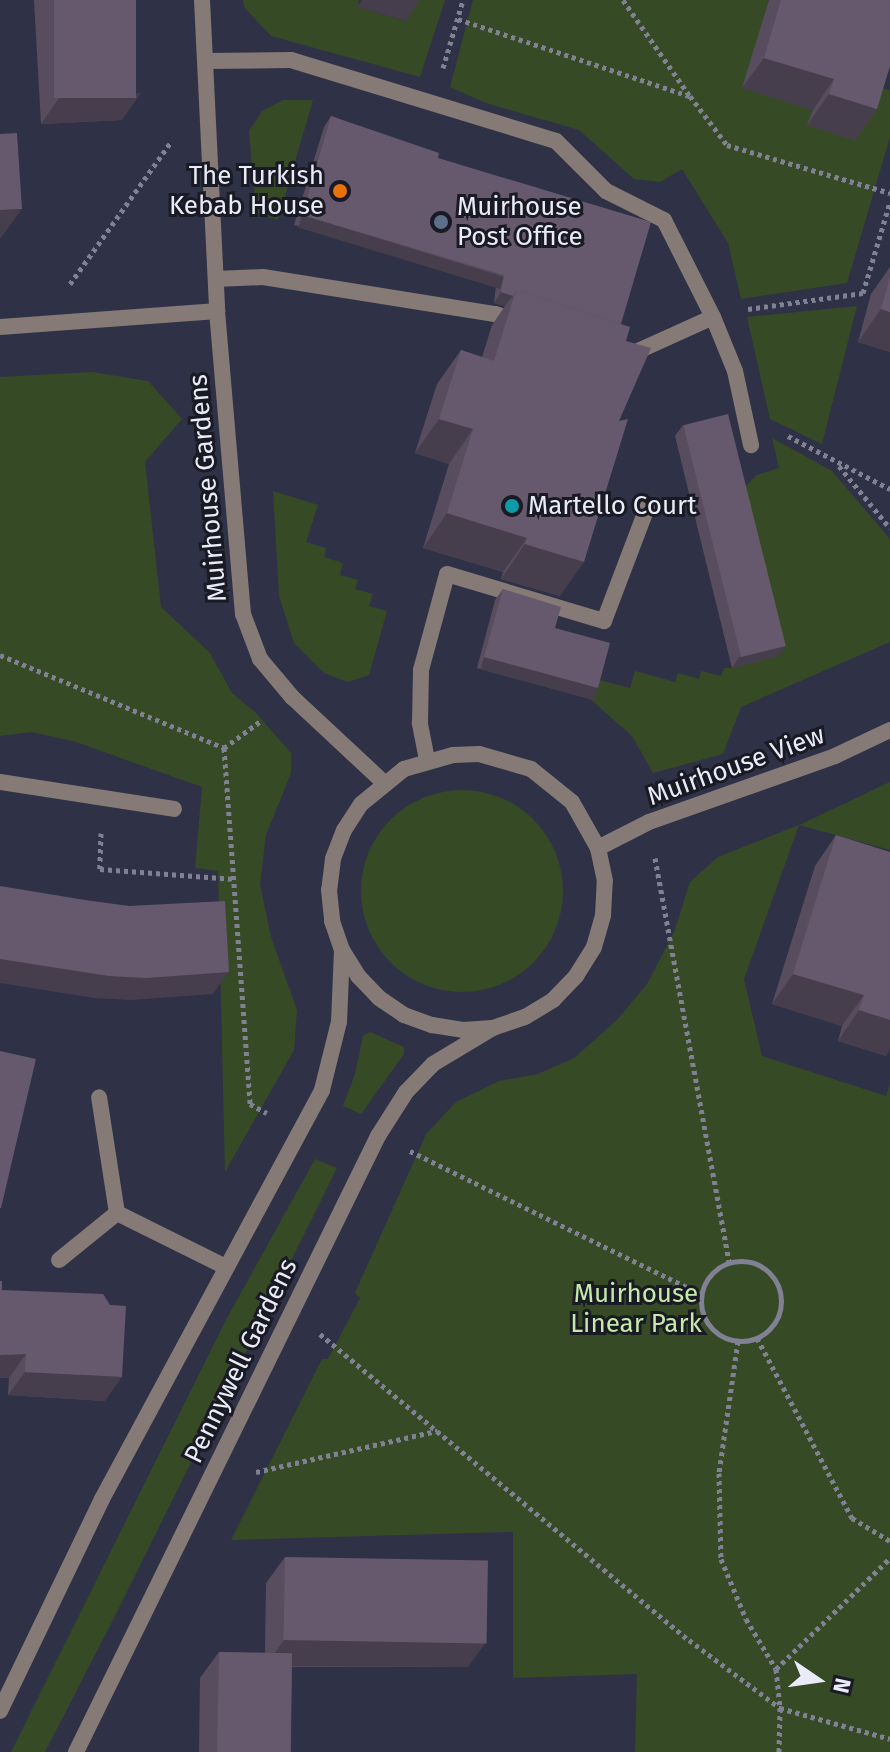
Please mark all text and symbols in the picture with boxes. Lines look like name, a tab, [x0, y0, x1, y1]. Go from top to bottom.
place label: The Turkish Kebab House	[169, 160, 324, 222]
marker: The Turkish Kebab House	[331, 182, 349, 200]
place label: Muirhouse Post Office	[457, 191, 583, 252]
marker: Muirhouse Post Office	[432, 213, 450, 231]
street label: Muirhouse Gardens	[183, 373, 233, 603]
place label: Martello Court	[528, 490, 697, 522]
marker: Martello Court	[503, 497, 521, 515]
street label: Muirhouse View	[643, 720, 829, 812]
street label: Pennywell Gardens	[178, 1254, 304, 1468]
park label: Muirhouse Linear Park	[570, 1278, 702, 1340]
north arrow	[778, 1640, 858, 1720]
text: N	[827, 1675, 857, 1696]

